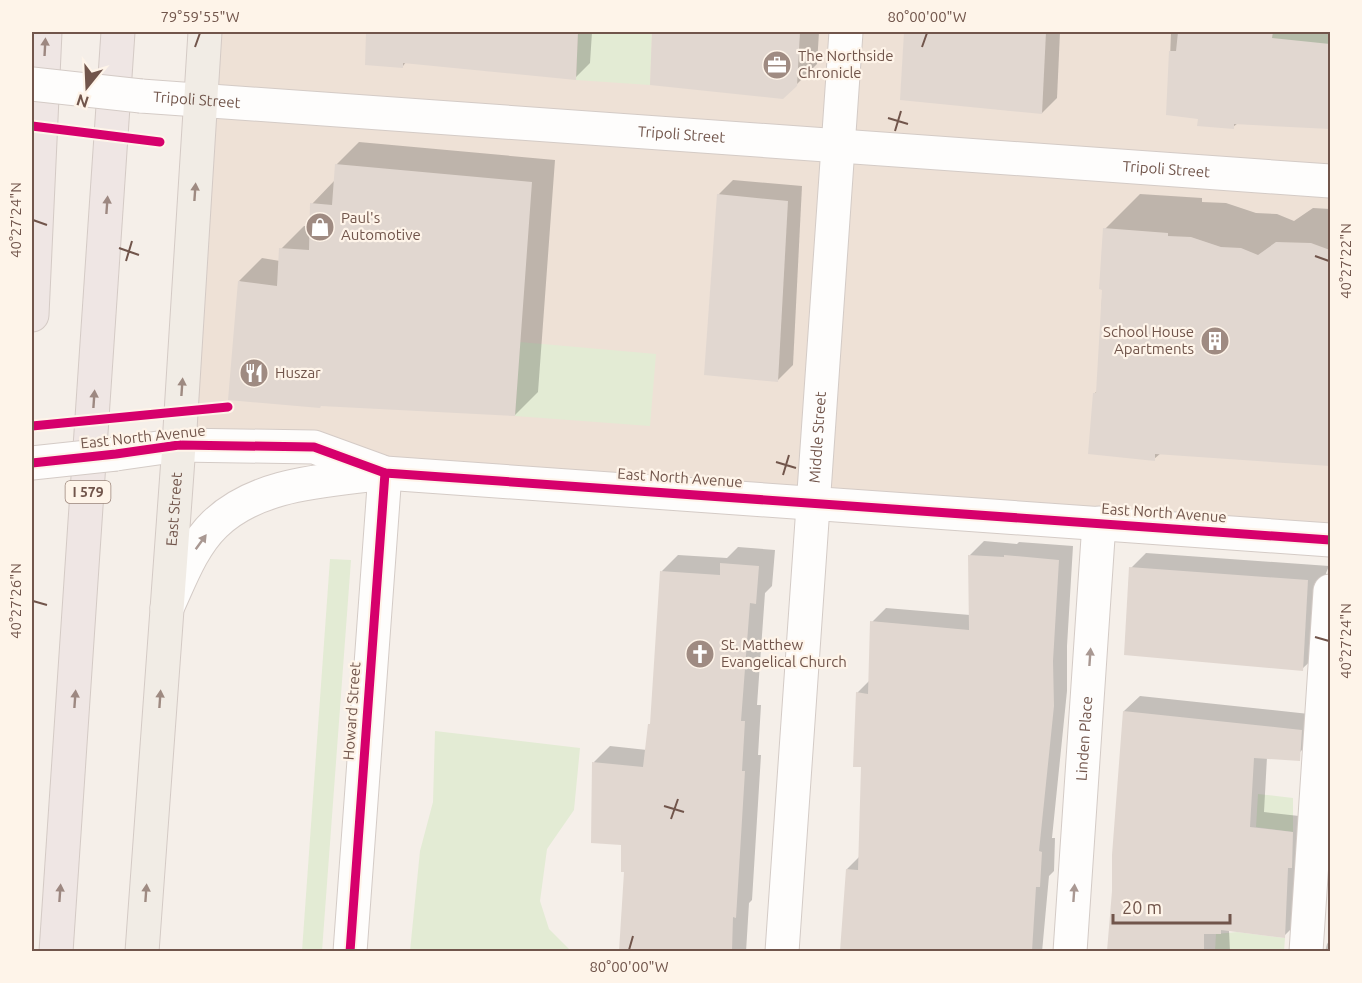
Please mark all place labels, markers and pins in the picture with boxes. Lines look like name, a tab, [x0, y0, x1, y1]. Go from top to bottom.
place label: The Northside Chronicle	[798, 47, 893, 81]
office icon: The Northside Chronicle	[761, 49, 793, 81]
place label: Paul's Automotive	[341, 209, 421, 243]
shop icon: Paul's Automotive	[304, 211, 336, 243]
place label: School House Apartments	[1103, 323, 1194, 357]
building icon: School House Apartments	[1199, 325, 1231, 357]
restaurant icon: Huszar	[238, 357, 270, 389]
place label: Huszar	[275, 364, 321, 381]
place label: St. Matthew Evangelical Church	[721, 636, 847, 670]
church icon: St. Matthew Evangelical Church	[684, 638, 716, 670]

